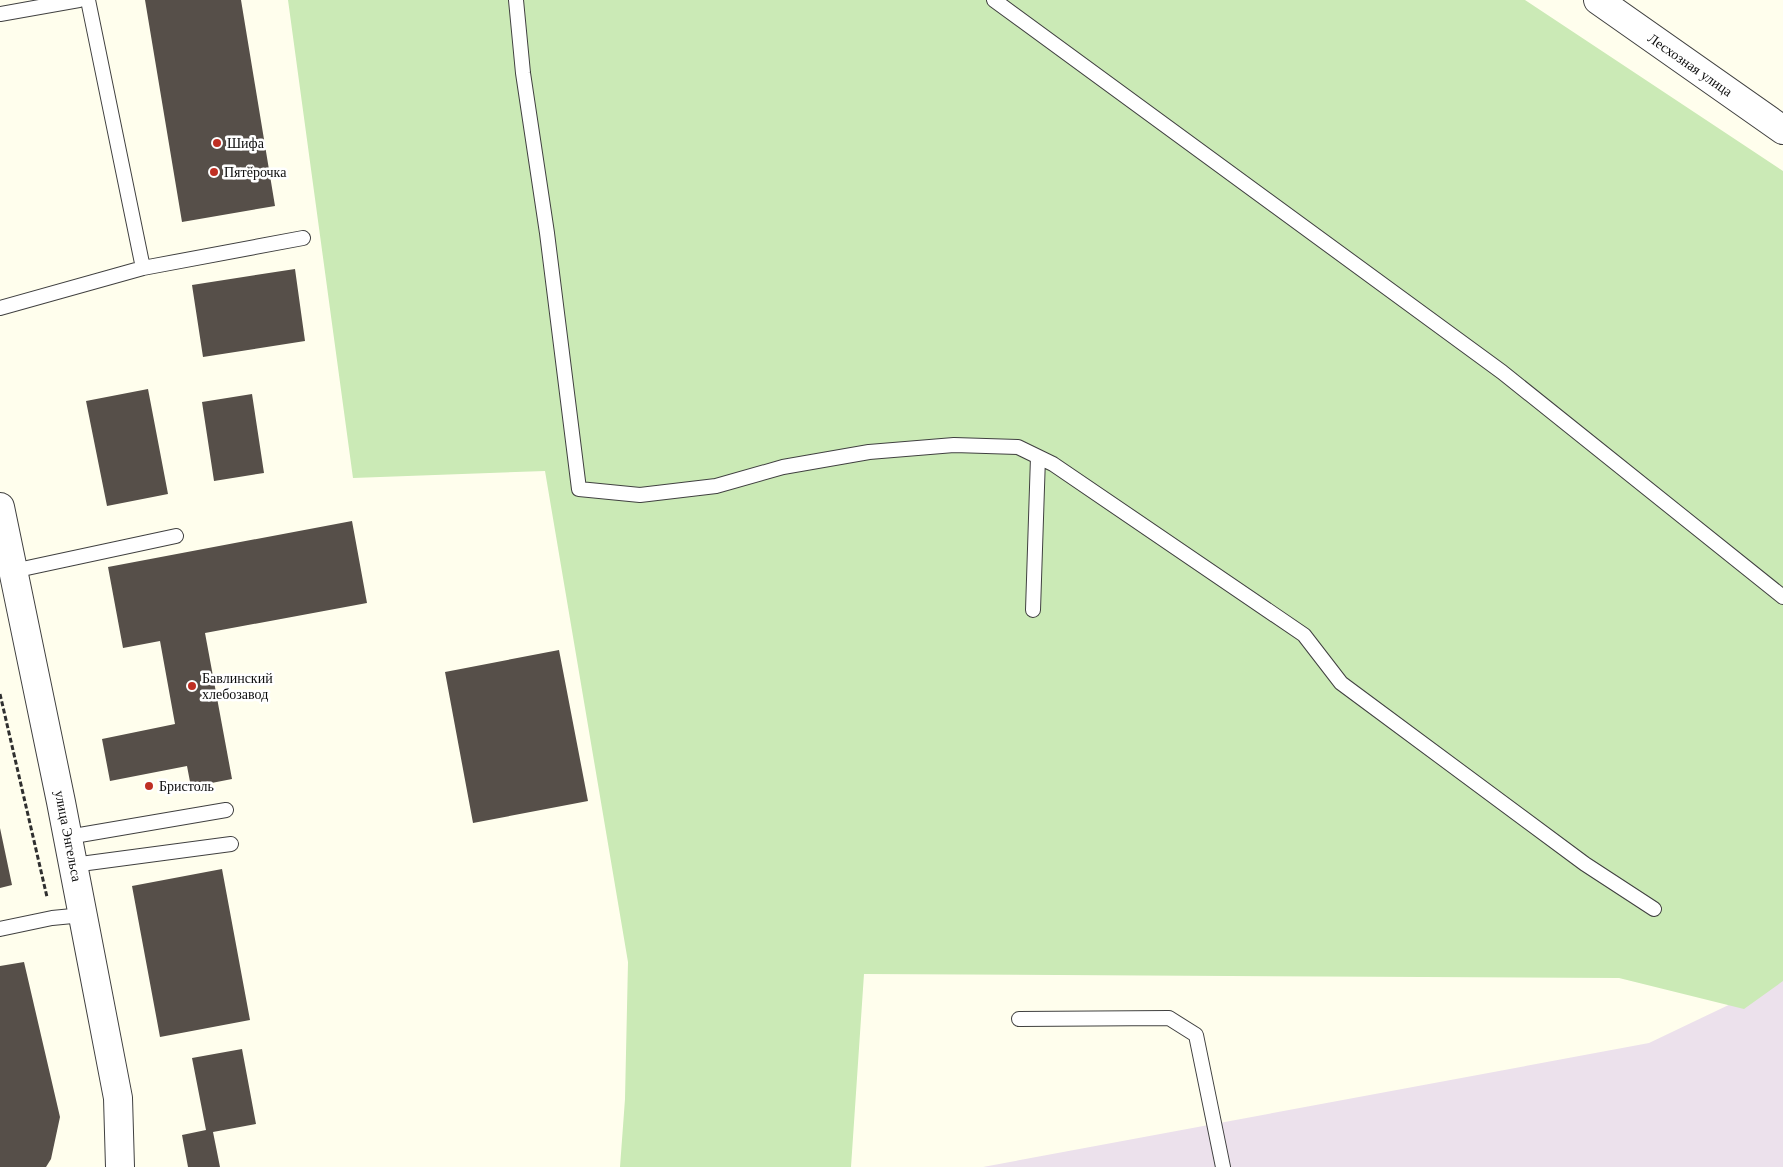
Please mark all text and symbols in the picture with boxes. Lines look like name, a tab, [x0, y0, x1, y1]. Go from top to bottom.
street label: Лесхозная улица	[1645, 30, 1736, 100]
place label: Шифа	[227, 136, 265, 151]
marker: Шифа	[211, 137, 223, 149]
place label: Пятёрочка	[224, 165, 287, 180]
marker: Пятёрочка	[208, 166, 220, 178]
place label: Бавлинский хлебозавод	[202, 671, 273, 702]
marker: Бавлинский хлебозавод	[186, 680, 198, 692]
place label: Бристоль	[159, 779, 214, 794]
marker: Бристоль	[143, 780, 155, 792]
street label: улица Энгельса	[52, 789, 84, 884]

